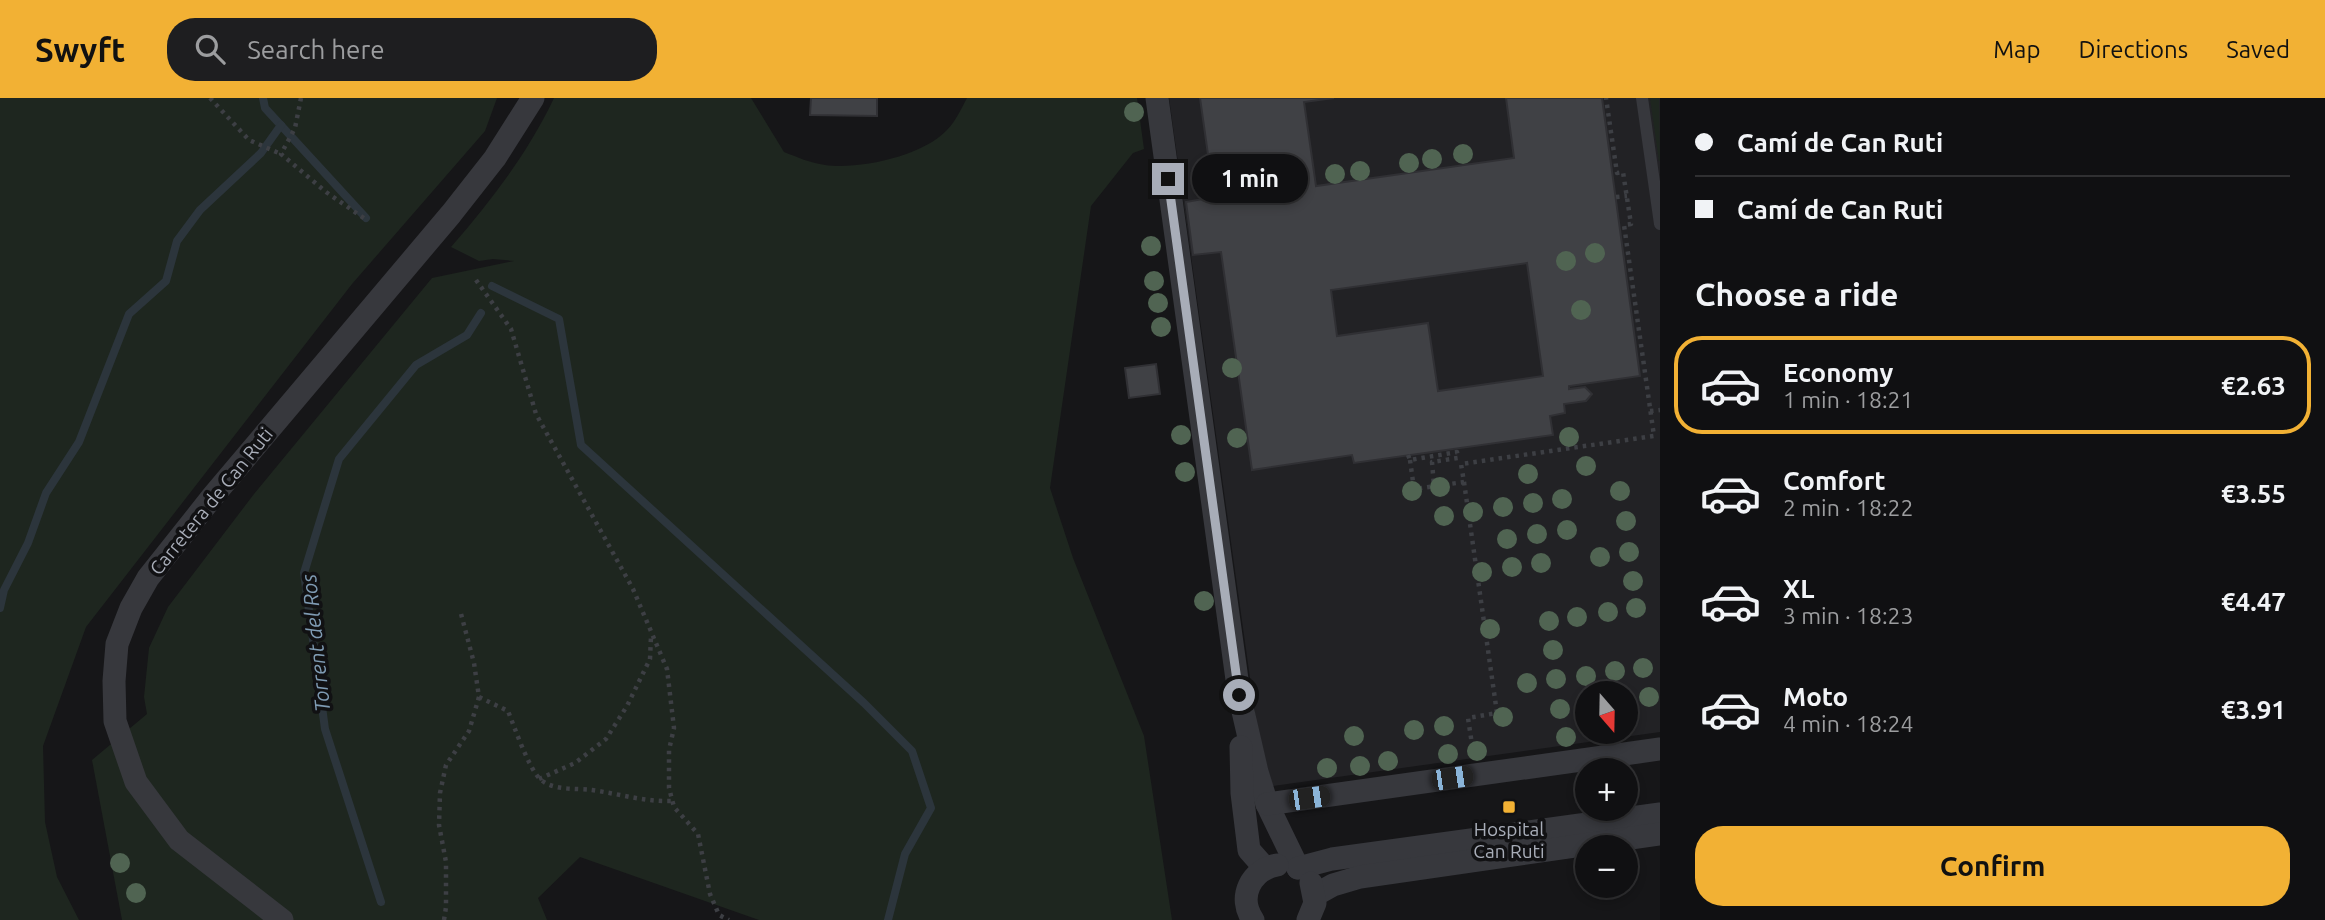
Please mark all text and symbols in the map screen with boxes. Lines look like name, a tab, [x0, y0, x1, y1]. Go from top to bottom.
search box	[167, 18, 657, 81]
icon: search	[191, 30, 229, 68]
text: Swyft	[35, 31, 125, 68]
text: Search here	[247, 35, 385, 64]
text: Map	[1993, 36, 2040, 63]
text: Directions	[2078, 36, 2188, 63]
text: Saved	[2226, 36, 2290, 63]
text: Camí de Can Ruti	[1737, 128, 1943, 157]
callout: 1 min	[1192, 154, 1308, 204]
route end	[1152, 163, 1184, 195]
text: 1 min	[1221, 166, 1279, 191]
text: Camí de Can Ruti	[1737, 195, 1943, 224]
text: Choose a ride	[1695, 276, 1898, 312]
icon: car	[1699, 354, 1762, 417]
text: Economy	[1783, 358, 1893, 387]
text: €2.63	[2221, 371, 2286, 400]
text: 1 min · 18:21	[1783, 387, 1914, 412]
street label: Carretera de Can Ruti	[145, 423, 277, 579]
icon: car	[1699, 462, 1762, 525]
text: Comfort	[1783, 466, 1886, 495]
text: €3.55	[2221, 479, 2286, 508]
text: 2 min · 18:22	[1783, 495, 1914, 520]
icon: car	[1699, 570, 1762, 633]
water label: Torrent del Ros	[296, 573, 334, 713]
text: XL	[1783, 574, 1814, 603]
text: €4.47	[2221, 587, 2286, 616]
text: 3 min · 18:23	[1783, 603, 1914, 628]
icon: car	[1699, 678, 1762, 741]
route start	[1223, 679, 1255, 711]
north arrow	[1575, 681, 1638, 744]
map controls	[1575, 681, 1638, 898]
text: Moto	[1783, 682, 1848, 711]
text: €3.91	[2221, 695, 2286, 724]
text: 4 min · 18:24	[1783, 711, 1914, 736]
button: +	[1575, 758, 1638, 821]
car	[1430, 765, 1475, 791]
car	[1287, 785, 1332, 811]
marker: Hospital Can Ruti	[1501, 799, 1517, 815]
place label: Hospital Can Ruti	[1473, 818, 1545, 862]
button: Confirm	[1695, 826, 2290, 906]
button: −	[1575, 835, 1638, 898]

